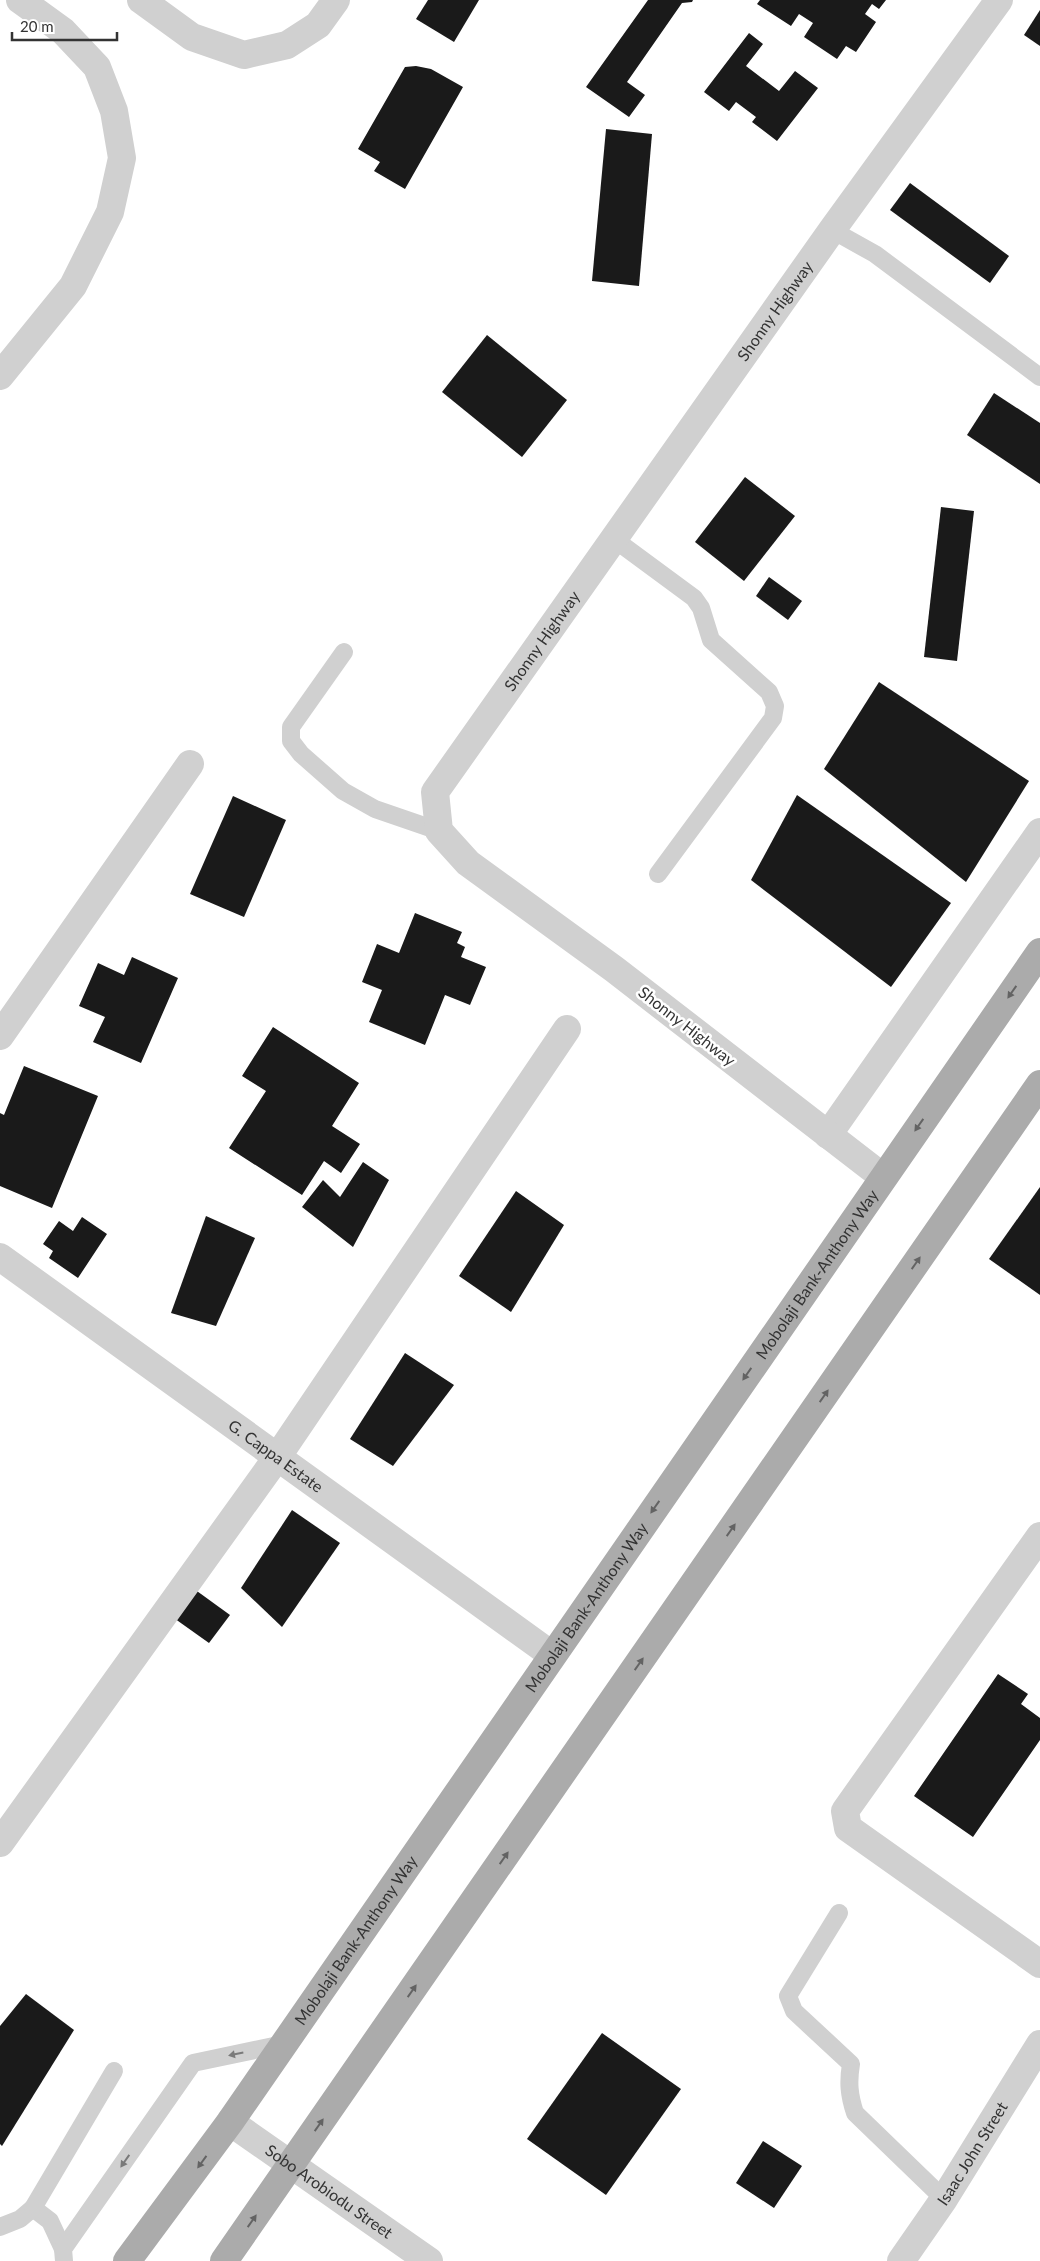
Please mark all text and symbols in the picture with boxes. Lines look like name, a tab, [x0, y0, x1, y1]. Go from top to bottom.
scale bar	[12, 10, 118, 42]
text: 20 m	[20, 17, 54, 35]
street label: Shonny Highway	[733, 256, 817, 364]
street label: Shonny Highway	[500, 586, 584, 694]
street label: Shonny Highway	[635, 982, 740, 1070]
one-way arrow	[1007, 985, 1017, 998]
one-way arrow	[914, 1118, 924, 1132]
street label: Mobolaji Bank-Anthony Way	[751, 1185, 882, 1362]
one-way arrow	[911, 1256, 921, 1270]
one-way arrow	[742, 1367, 752, 1381]
one-way arrow	[819, 1390, 829, 1403]
street label: G. Cappa Estate	[225, 1415, 327, 1496]
one-way arrow	[650, 1501, 660, 1514]
street label: Mobolaji Bank-Anthony Way	[521, 1518, 652, 1695]
one-way arrow	[726, 1523, 736, 1537]
one-way arrow	[634, 1657, 644, 1670]
street label: Mobolaji Bank-Anthony Way	[290, 1851, 421, 2028]
one-way arrow	[499, 1851, 509, 1865]
one-way arrow	[407, 1985, 417, 1998]
one-way arrow	[227, 2051, 243, 2059]
street label: Isaac John Street	[933, 2098, 1011, 2209]
one-way arrow	[314, 2118, 324, 2132]
street label: Sobo Arobiodu Street	[262, 2140, 397, 2242]
one-way arrow	[120, 2154, 130, 2168]
one-way arrow	[197, 2155, 207, 2169]
one-way arrow	[247, 2214, 257, 2228]

